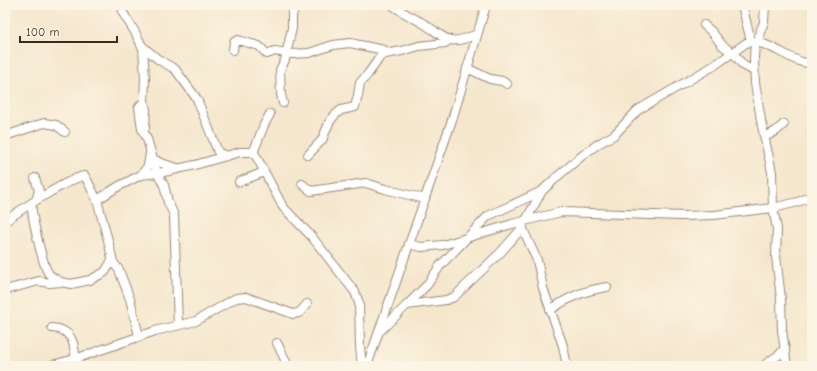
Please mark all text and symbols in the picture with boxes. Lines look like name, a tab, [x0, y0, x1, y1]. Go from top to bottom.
scale bar	[20, 18, 117, 44]
text: 100 m	[26, 25, 59, 39]

